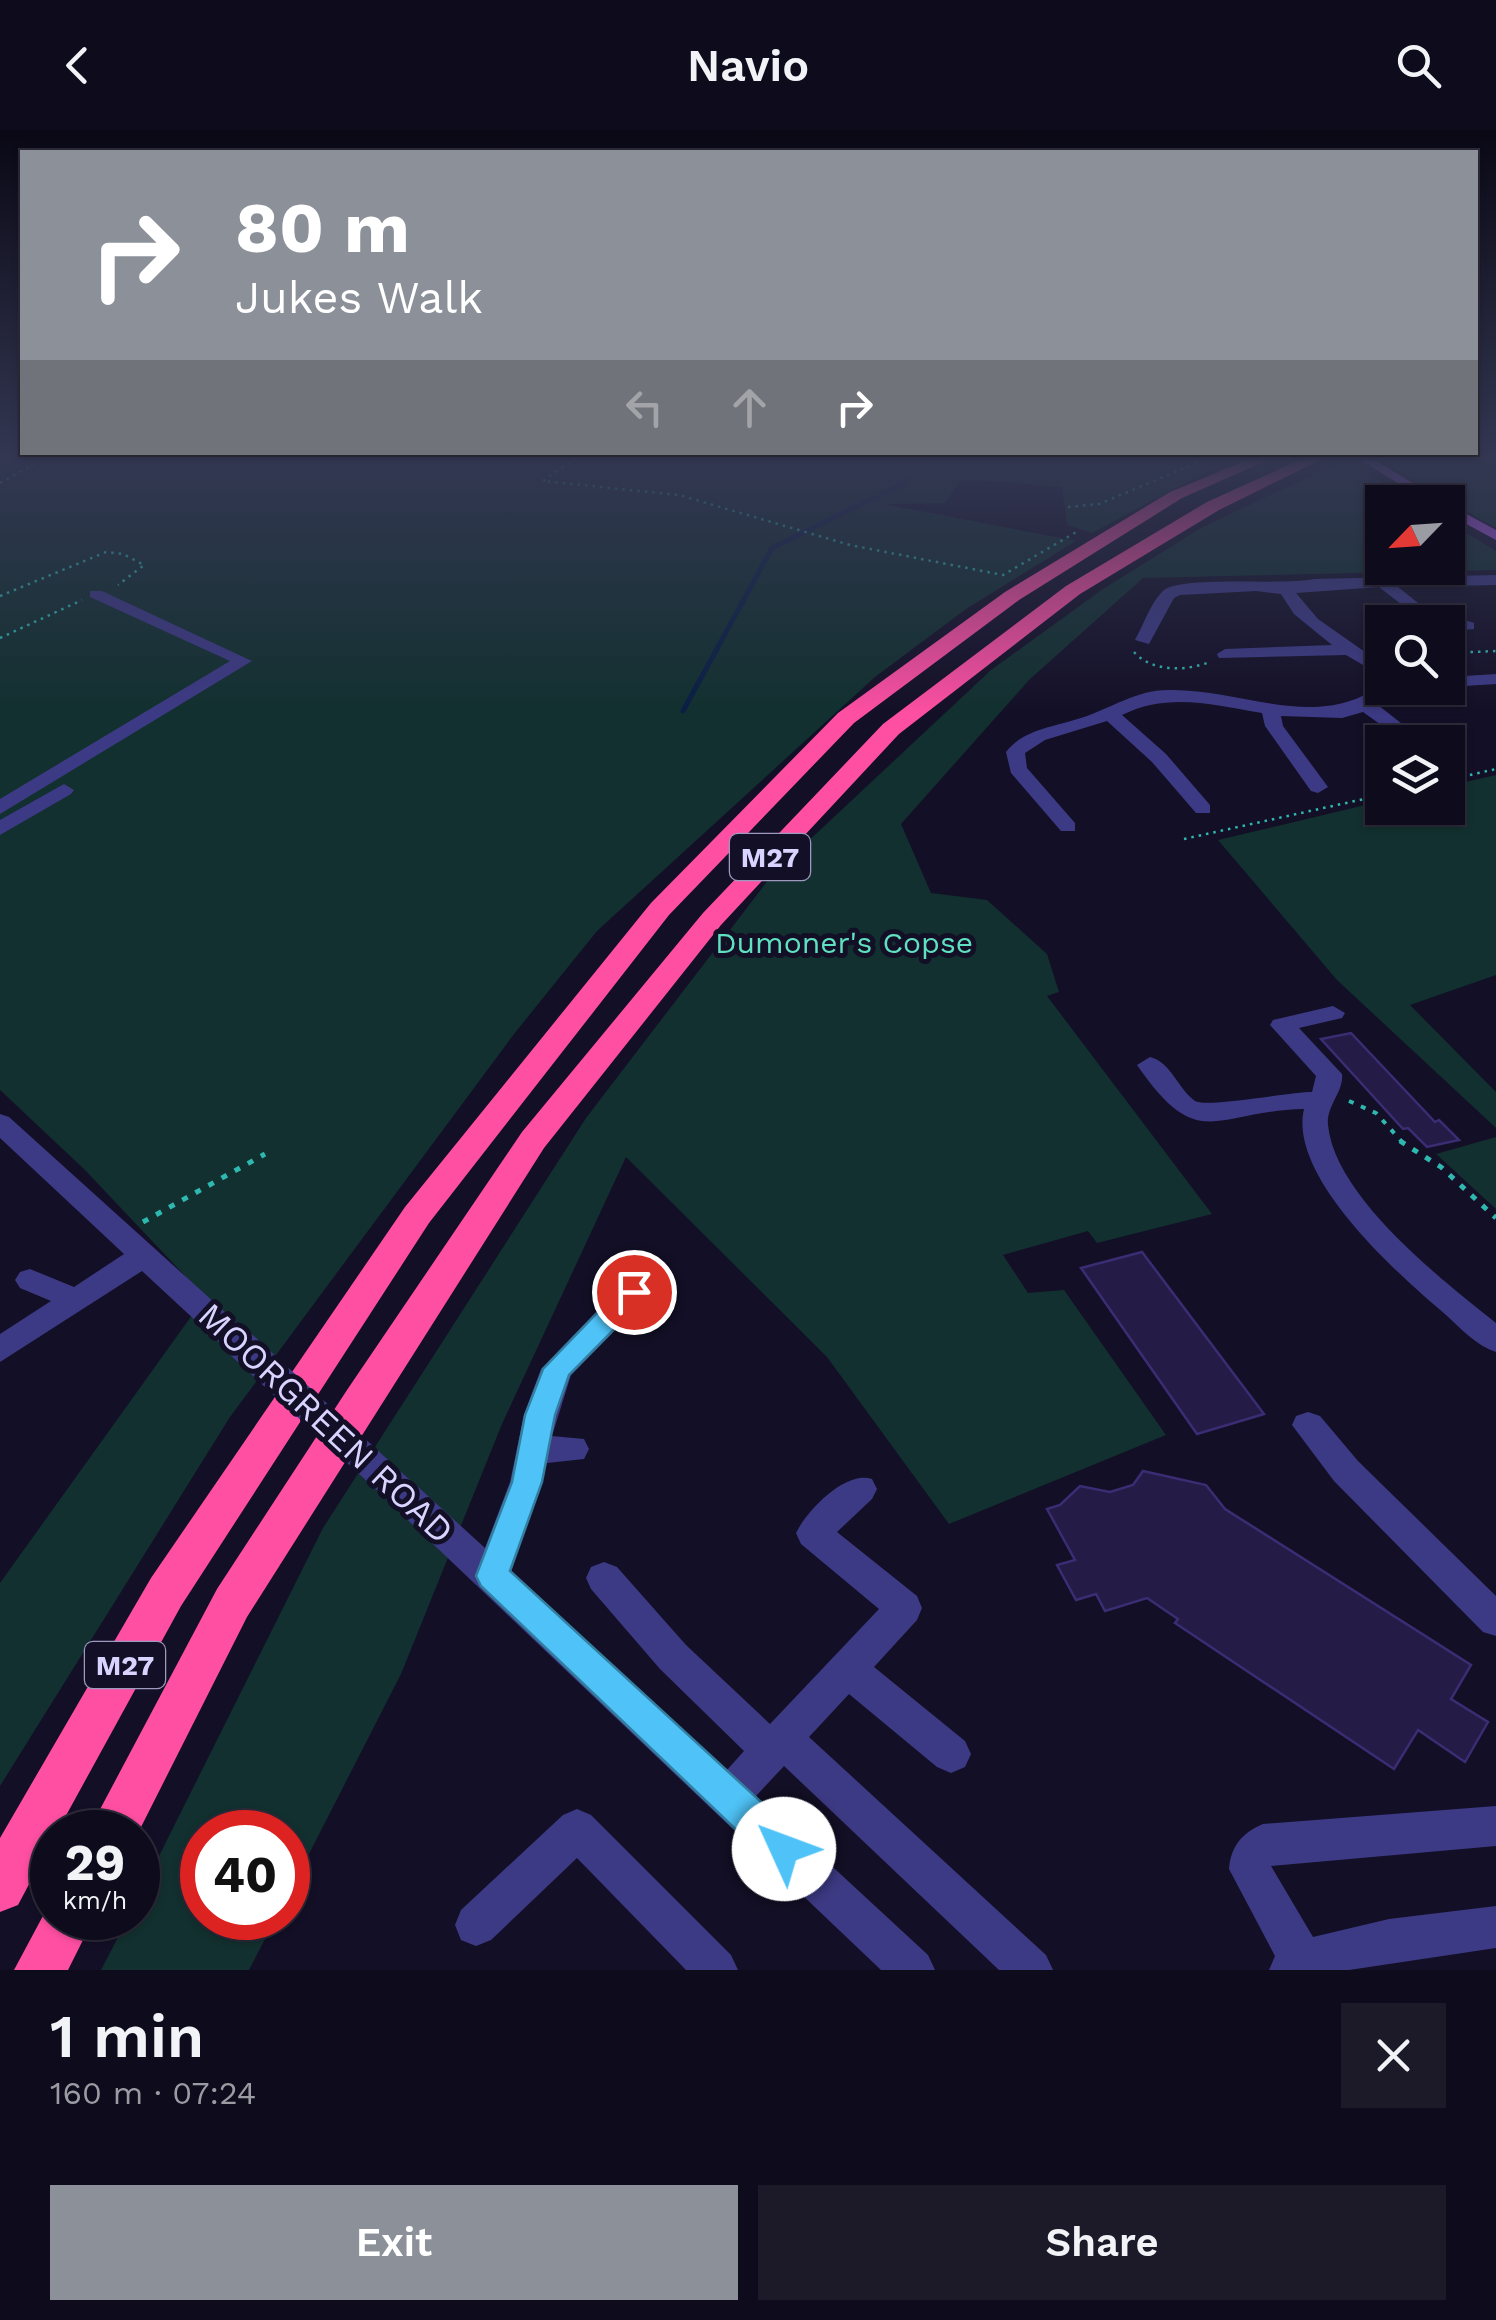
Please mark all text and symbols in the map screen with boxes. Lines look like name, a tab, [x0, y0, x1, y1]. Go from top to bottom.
icon: back	[50, 38, 105, 93]
icon: search	[1391, 38, 1446, 93]
text: Navio	[687, 39, 809, 92]
text: 80 m	[235, 187, 410, 269]
icon: right	[70, 190, 200, 320]
text: Jukes Walk	[235, 271, 483, 324]
icon: left	[617, 380, 672, 435]
icon: ahead	[722, 380, 777, 435]
icon: right	[827, 380, 882, 435]
north arrow	[1365, 485, 1465, 585]
map controls	[1365, 485, 1465, 825]
button: search	[1365, 605, 1465, 705]
button: layers	[1365, 725, 1465, 825]
road number: M27	[730, 834, 810, 880]
park label: Dumoner's Copse	[715, 925, 973, 960]
pin	[592, 1250, 677, 1335]
icon: arrive	[607, 1265, 662, 1320]
street label: MOORGREEN ROAD	[190, 1294, 462, 1552]
road number: M27	[85, 1642, 165, 1688]
position arrow	[732, 1797, 836, 1901]
speed limit sign: 40	[180, 1810, 310, 1940]
text: 29	[65, 1833, 125, 1892]
text: km/h	[63, 1886, 127, 1915]
text: 1 min	[50, 2001, 204, 2072]
button: close	[1341, 2003, 1446, 2108]
text: 160 m · 07:24	[50, 2074, 256, 2112]
button: Exit	[50, 2185, 738, 2300]
button: Share	[758, 2185, 1446, 2300]

